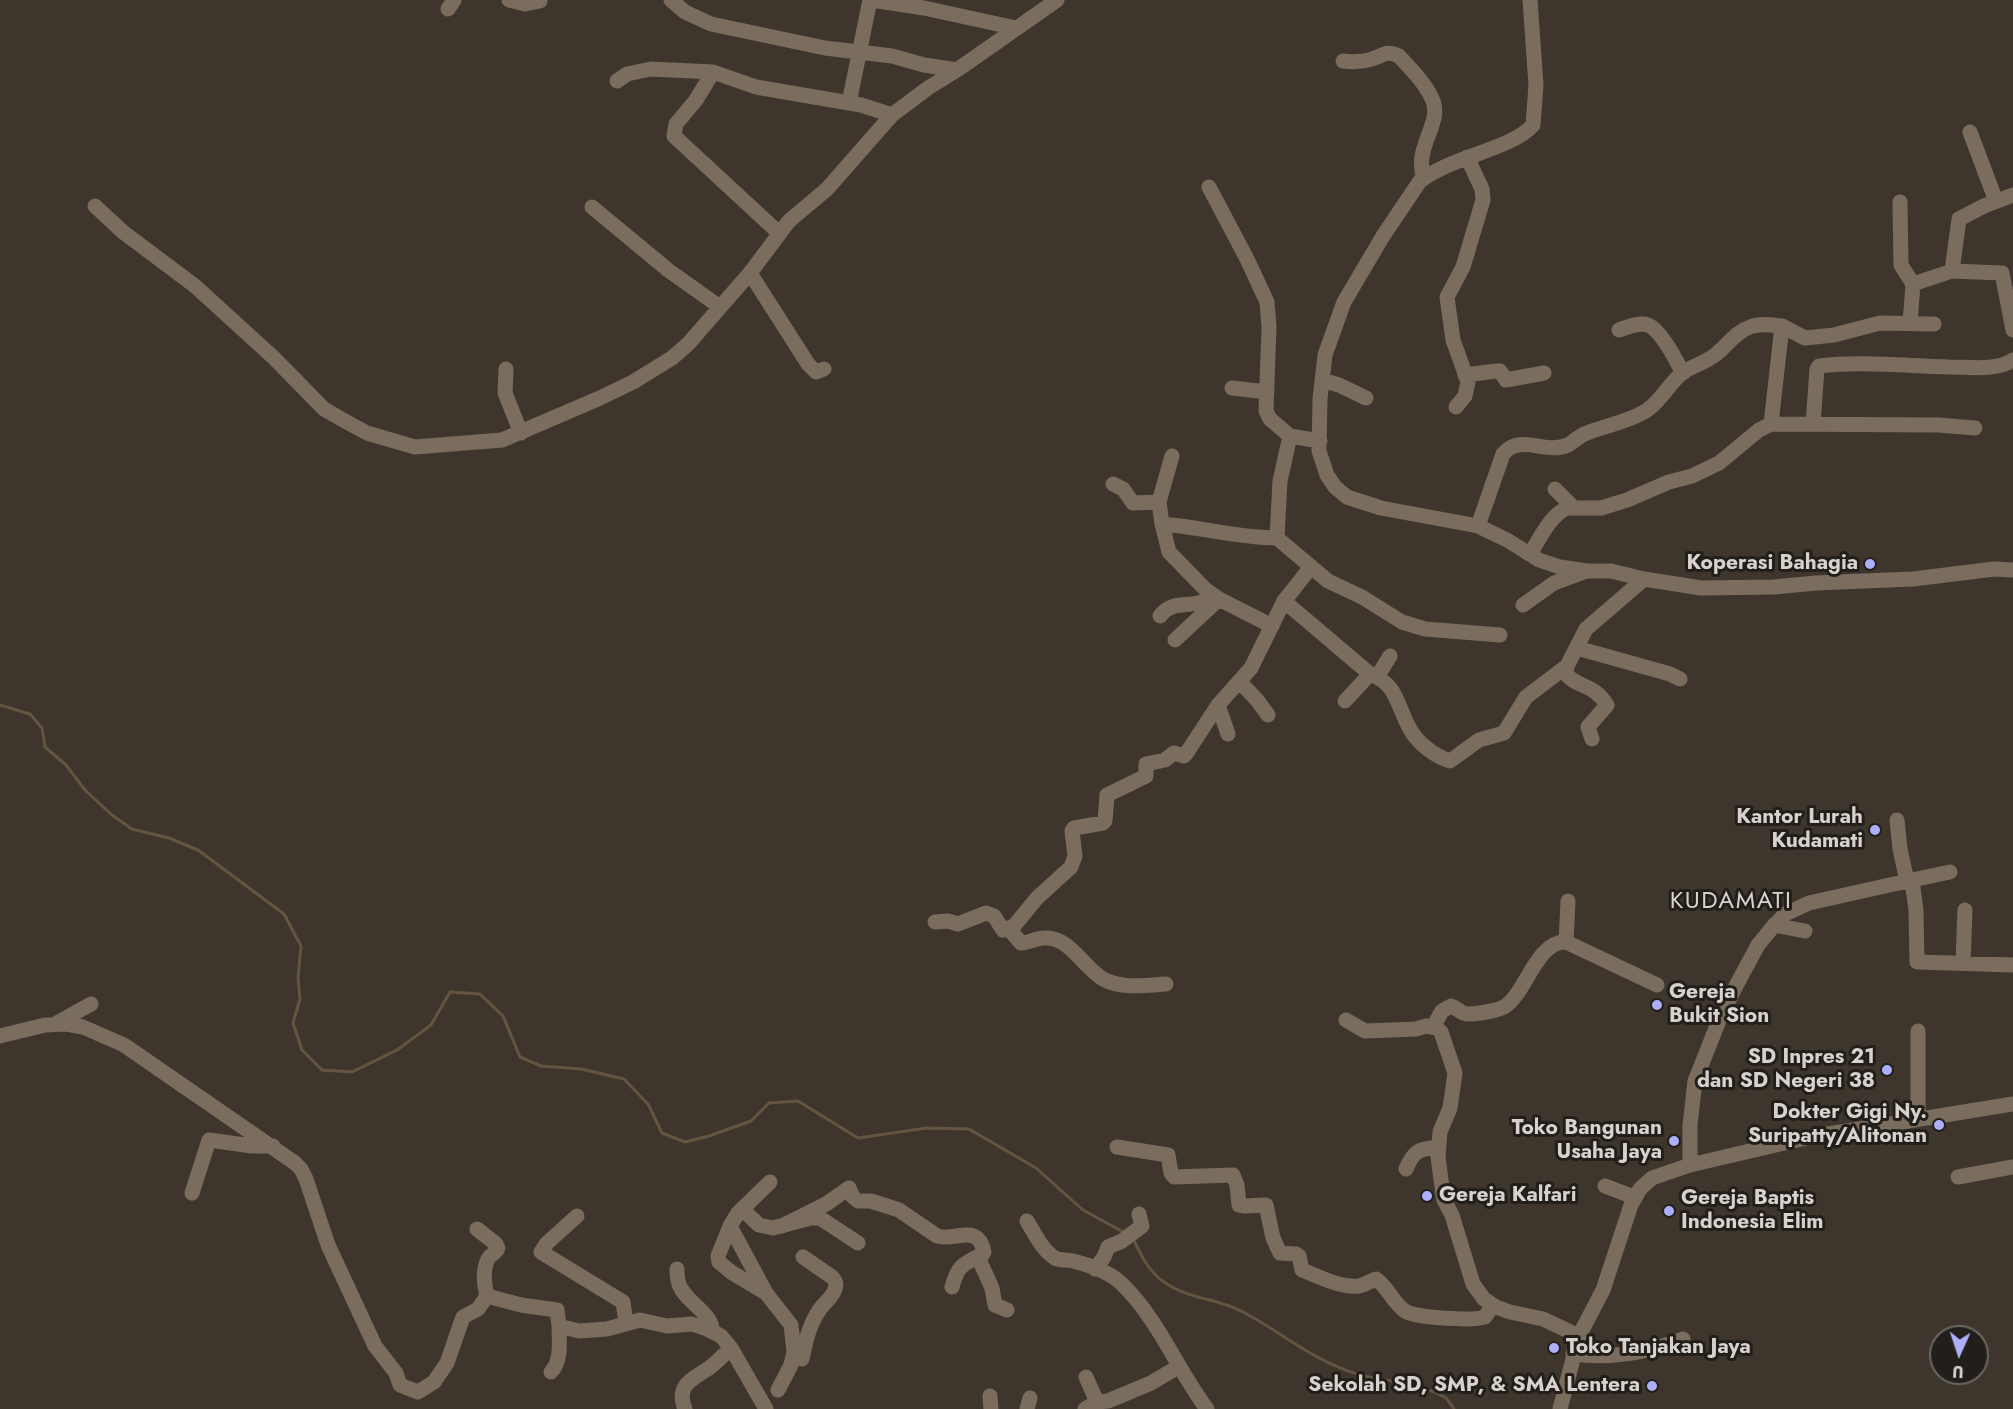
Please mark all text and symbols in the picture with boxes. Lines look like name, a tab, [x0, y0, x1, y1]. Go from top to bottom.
place label: Koperasi Bahagia	[1686, 551, 1858, 577]
marker: Koperasi Bahagia	[1863, 557, 1877, 571]
place label: Kantor Lurah Kudamati	[1736, 805, 1863, 855]
marker: Kantor Lurah Kudamati	[1868, 823, 1882, 837]
district label: KUDAMATI	[1670, 888, 1792, 916]
place label: Gereja Bukit Sion	[1669, 980, 1769, 1030]
marker: Gereja Bukit Sion	[1650, 998, 1664, 1012]
place label: SD Inpres 21 dan SD Negeri 38	[1697, 1045, 1875, 1095]
marker: SD Inpres 21 dan SD Negeri 38	[1880, 1063, 1894, 1077]
place label: Dokter Gigi Ny. Suripatty/Alitonan	[1748, 1100, 1927, 1150]
place label: Toko Bangunan Usaha Jaya	[1512, 1116, 1662, 1166]
marker: Dokter Gigi Ny. Suripatty/Alitonan	[1932, 1118, 1946, 1132]
marker: Toko Bangunan Usaha Jaya	[1667, 1134, 1681, 1148]
place label: Gereja Kalfari	[1439, 1183, 1576, 1209]
place label: Gereja Baptis Indonesia Elim	[1681, 1186, 1824, 1236]
marker: Gereja Kalfari	[1420, 1189, 1434, 1203]
marker: Gereja Baptis Indonesia Elim	[1662, 1204, 1676, 1218]
north arrow	[1929, 1325, 1989, 1385]
place label: Toko Tanjakan Jaya	[1566, 1335, 1751, 1361]
marker: Toko Tanjakan Jaya	[1547, 1341, 1561, 1355]
text: U	[1952, 1360, 1964, 1383]
place label: Sekolah SD, SMP, & SMA Lentera	[1308, 1373, 1640, 1399]
marker: Sekolah SD, SMP, & SMA Lentera	[1645, 1379, 1659, 1393]

